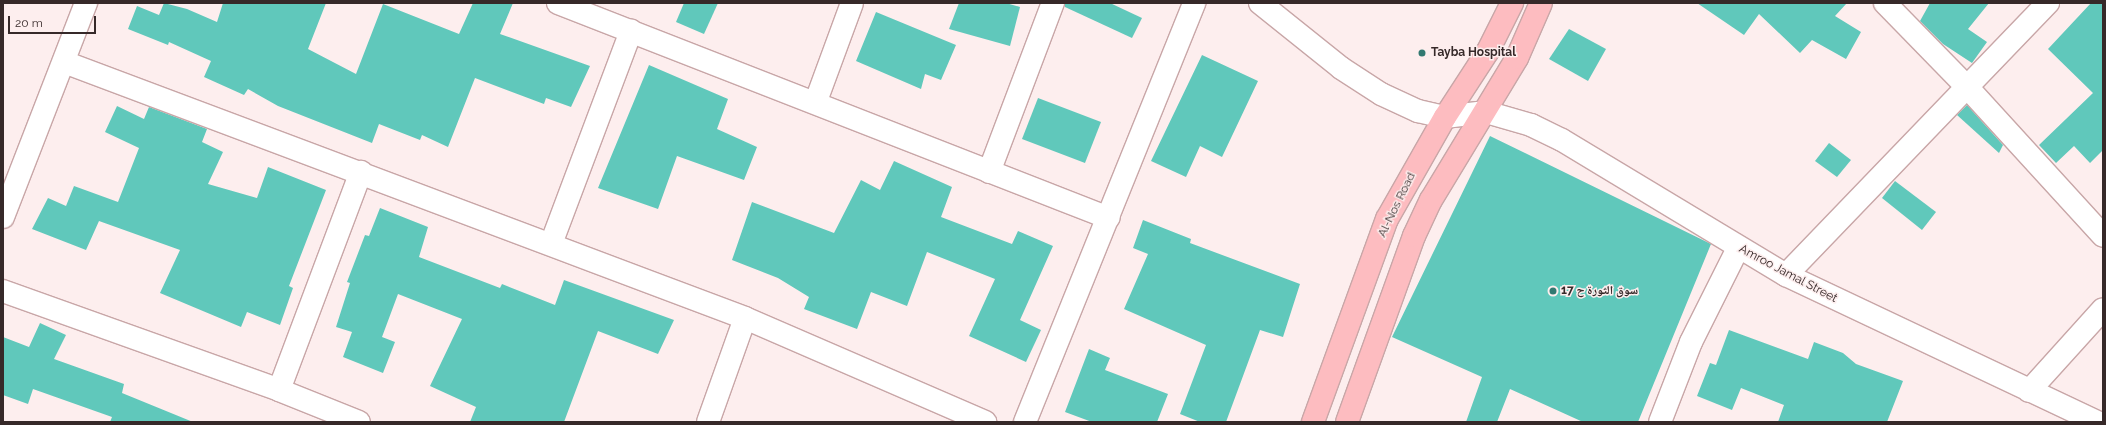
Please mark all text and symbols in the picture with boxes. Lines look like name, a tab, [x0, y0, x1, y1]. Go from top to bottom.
scale bar	[10, 8, 98, 34]
text: 20 m	[15, 16, 43, 30]
place label: Tayba Hospital	[1431, 46, 1516, 60]
marker: Tayba Hospital	[1416, 47, 1428, 59]
street label: Al-Nos Road	[1375, 170, 1419, 240]
street label: Amroo Jamal Street	[1736, 242, 1840, 306]
place label: سوق الثورة ح 17	[1561, 284, 1638, 298]
marker: سوق الثورة ح 17	[1548, 286, 1558, 296]

